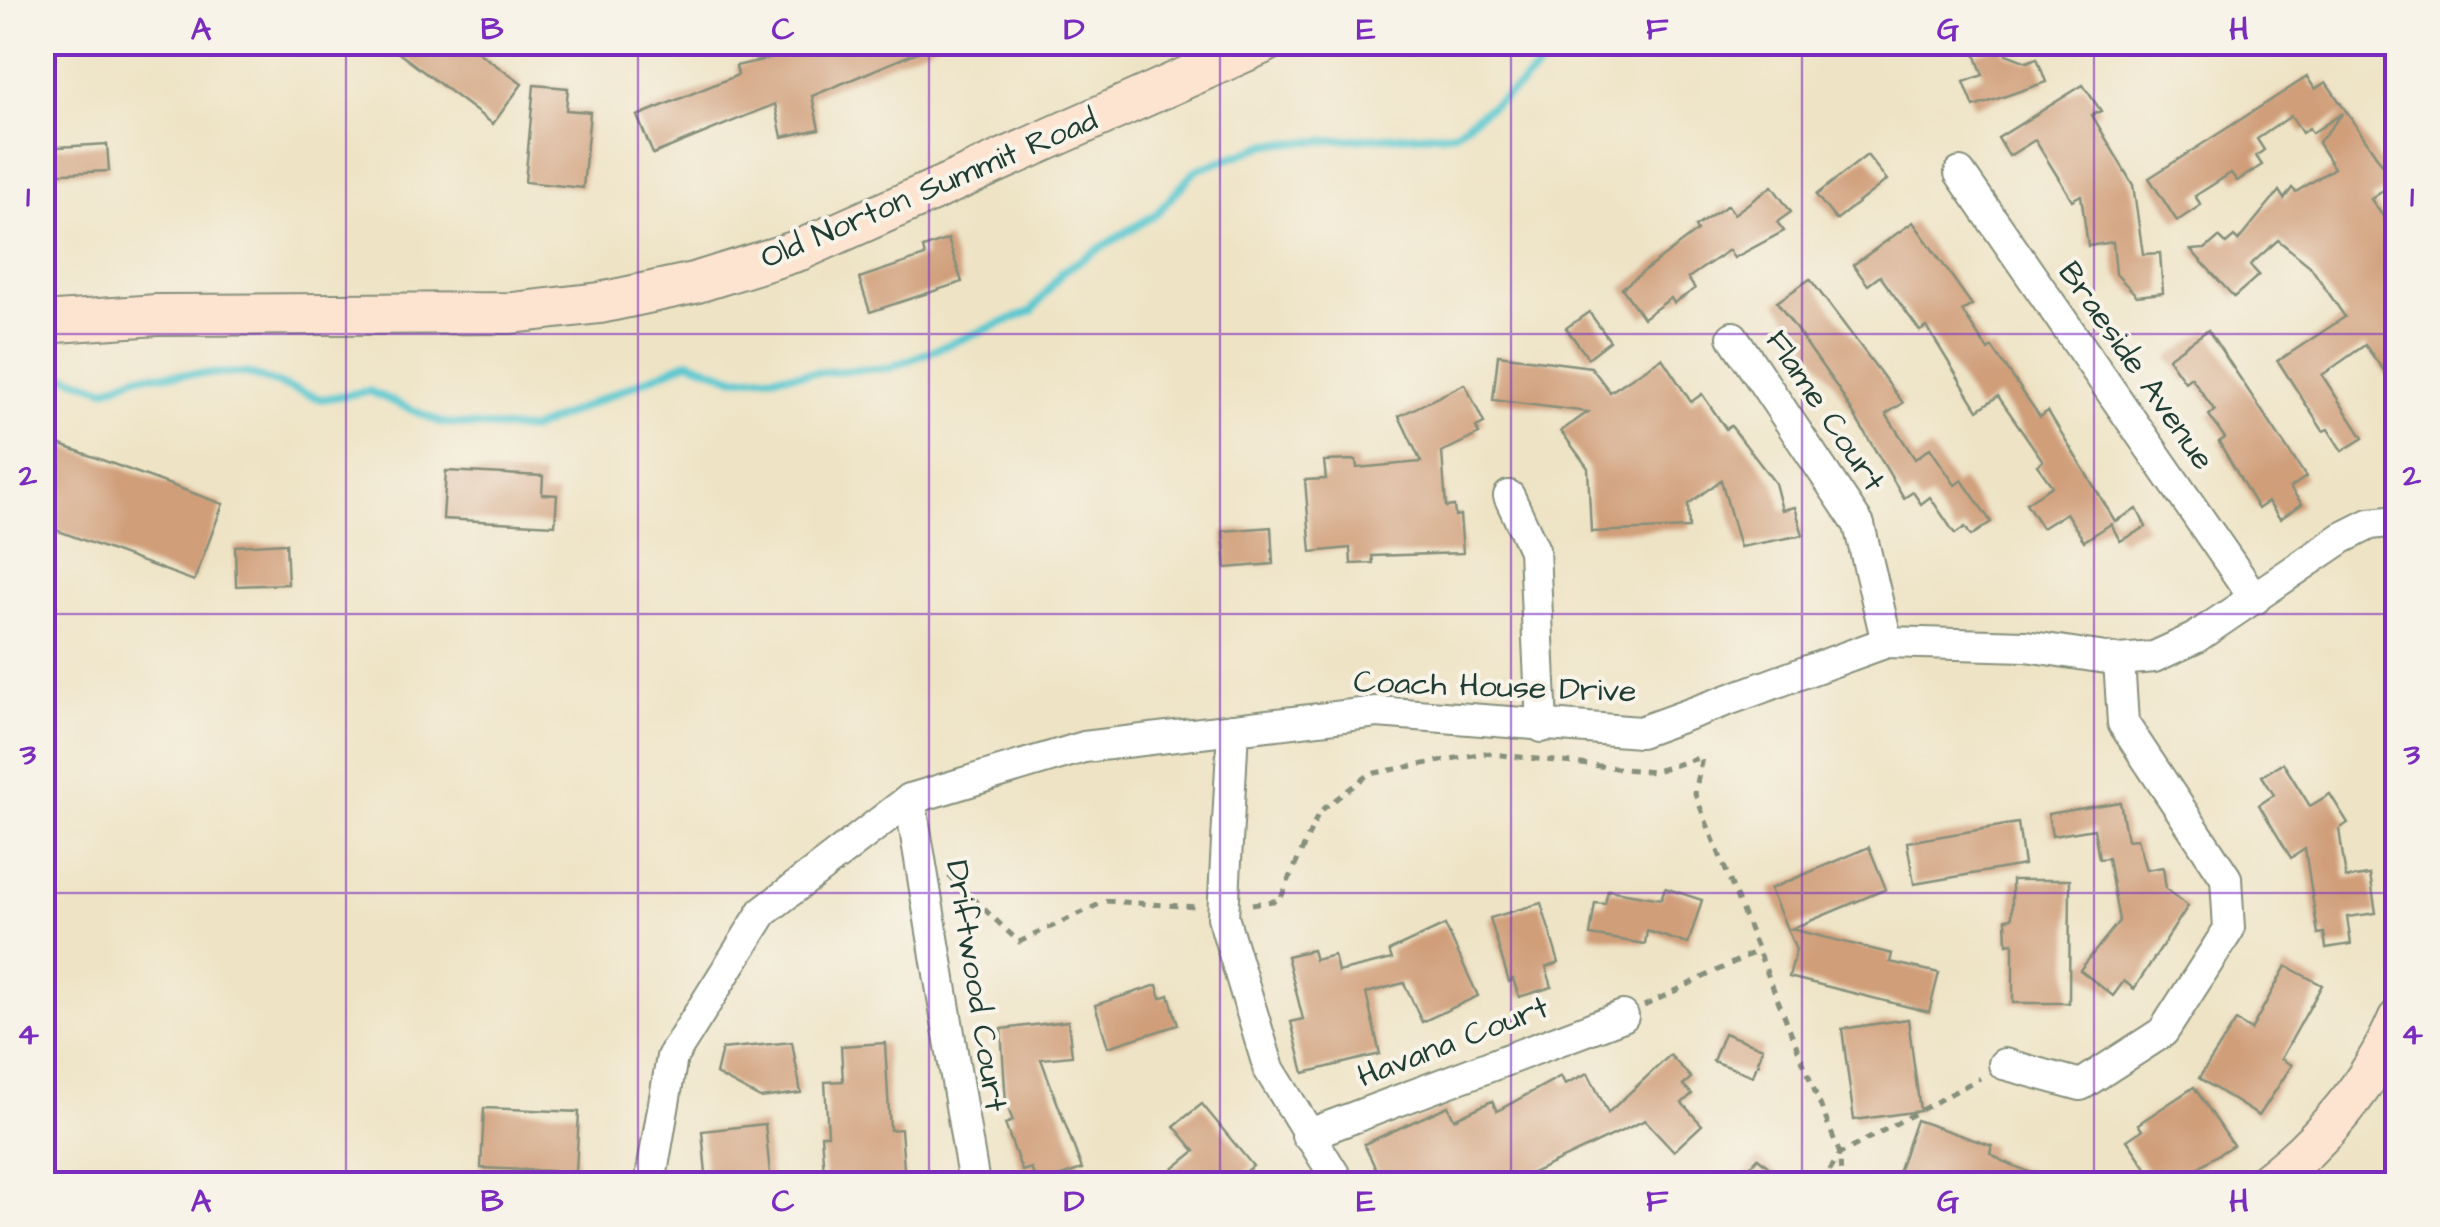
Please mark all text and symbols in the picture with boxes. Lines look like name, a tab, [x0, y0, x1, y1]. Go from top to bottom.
text: A	[191, 7, 212, 52]
text: B	[481, 7, 504, 52]
text: C	[772, 7, 795, 52]
text: D	[1064, 7, 1085, 52]
text: E	[1357, 7, 1376, 52]
text: F	[1646, 7, 1669, 52]
text: G	[1937, 7, 1960, 52]
text: H	[2229, 7, 2249, 52]
street label: Old Norton Summit Road	[754, 98, 1104, 280]
text: 1	[26, 174, 30, 219]
text: 1	[2410, 174, 2414, 219]
street label: Braeside Avenue	[2047, 253, 2225, 479]
street label: Flame Court	[1754, 321, 1896, 501]
text: 2	[18, 453, 38, 498]
text: 2	[2402, 453, 2422, 498]
street label: Coach House Drive	[1353, 660, 1637, 714]
text: 3	[19, 732, 37, 777]
text: 3	[2403, 732, 2421, 777]
street label: Driftwood Court	[934, 857, 1018, 1115]
street label: Havana Court	[1351, 985, 1555, 1099]
text: 4	[17, 1012, 39, 1057]
text: 4	[2401, 1012, 2423, 1057]
text: A	[191, 1179, 212, 1224]
text: B	[481, 1179, 504, 1224]
text: C	[772, 1179, 795, 1224]
text: D	[1064, 1179, 1085, 1224]
text: E	[1357, 1179, 1376, 1224]
text: F	[1646, 1179, 1669, 1224]
text: G	[1937, 1179, 1960, 1224]
text: H	[2229, 1179, 2249, 1224]

